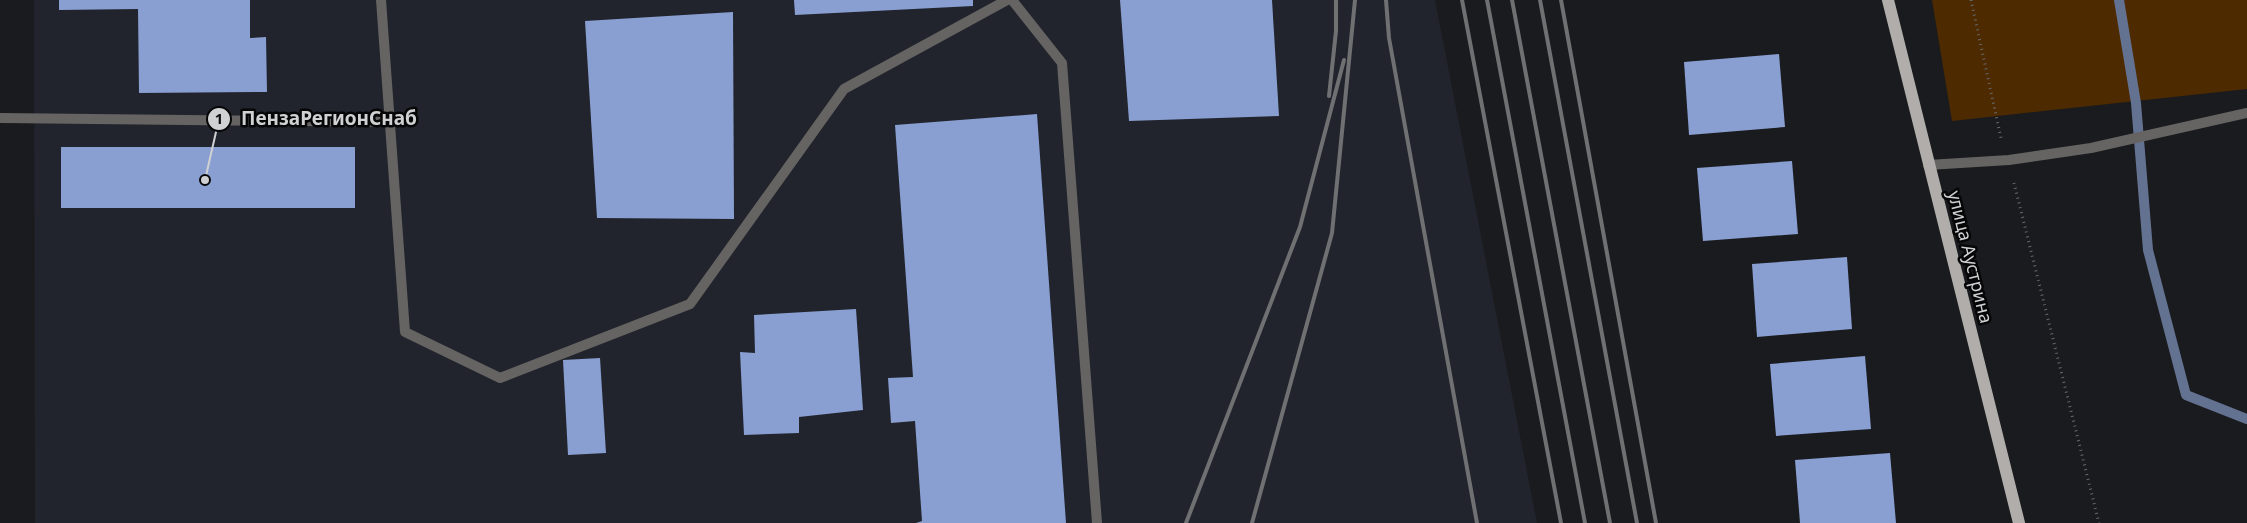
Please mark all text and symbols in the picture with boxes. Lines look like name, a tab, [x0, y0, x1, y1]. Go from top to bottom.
callout: ПензаРегионСнаб	[206, 102, 427, 136]
text: ПензаРегионСнаб	[241, 105, 417, 131]
text: 1	[215, 108, 223, 128]
street label: улица Аустрина	[1943, 188, 1999, 326]

